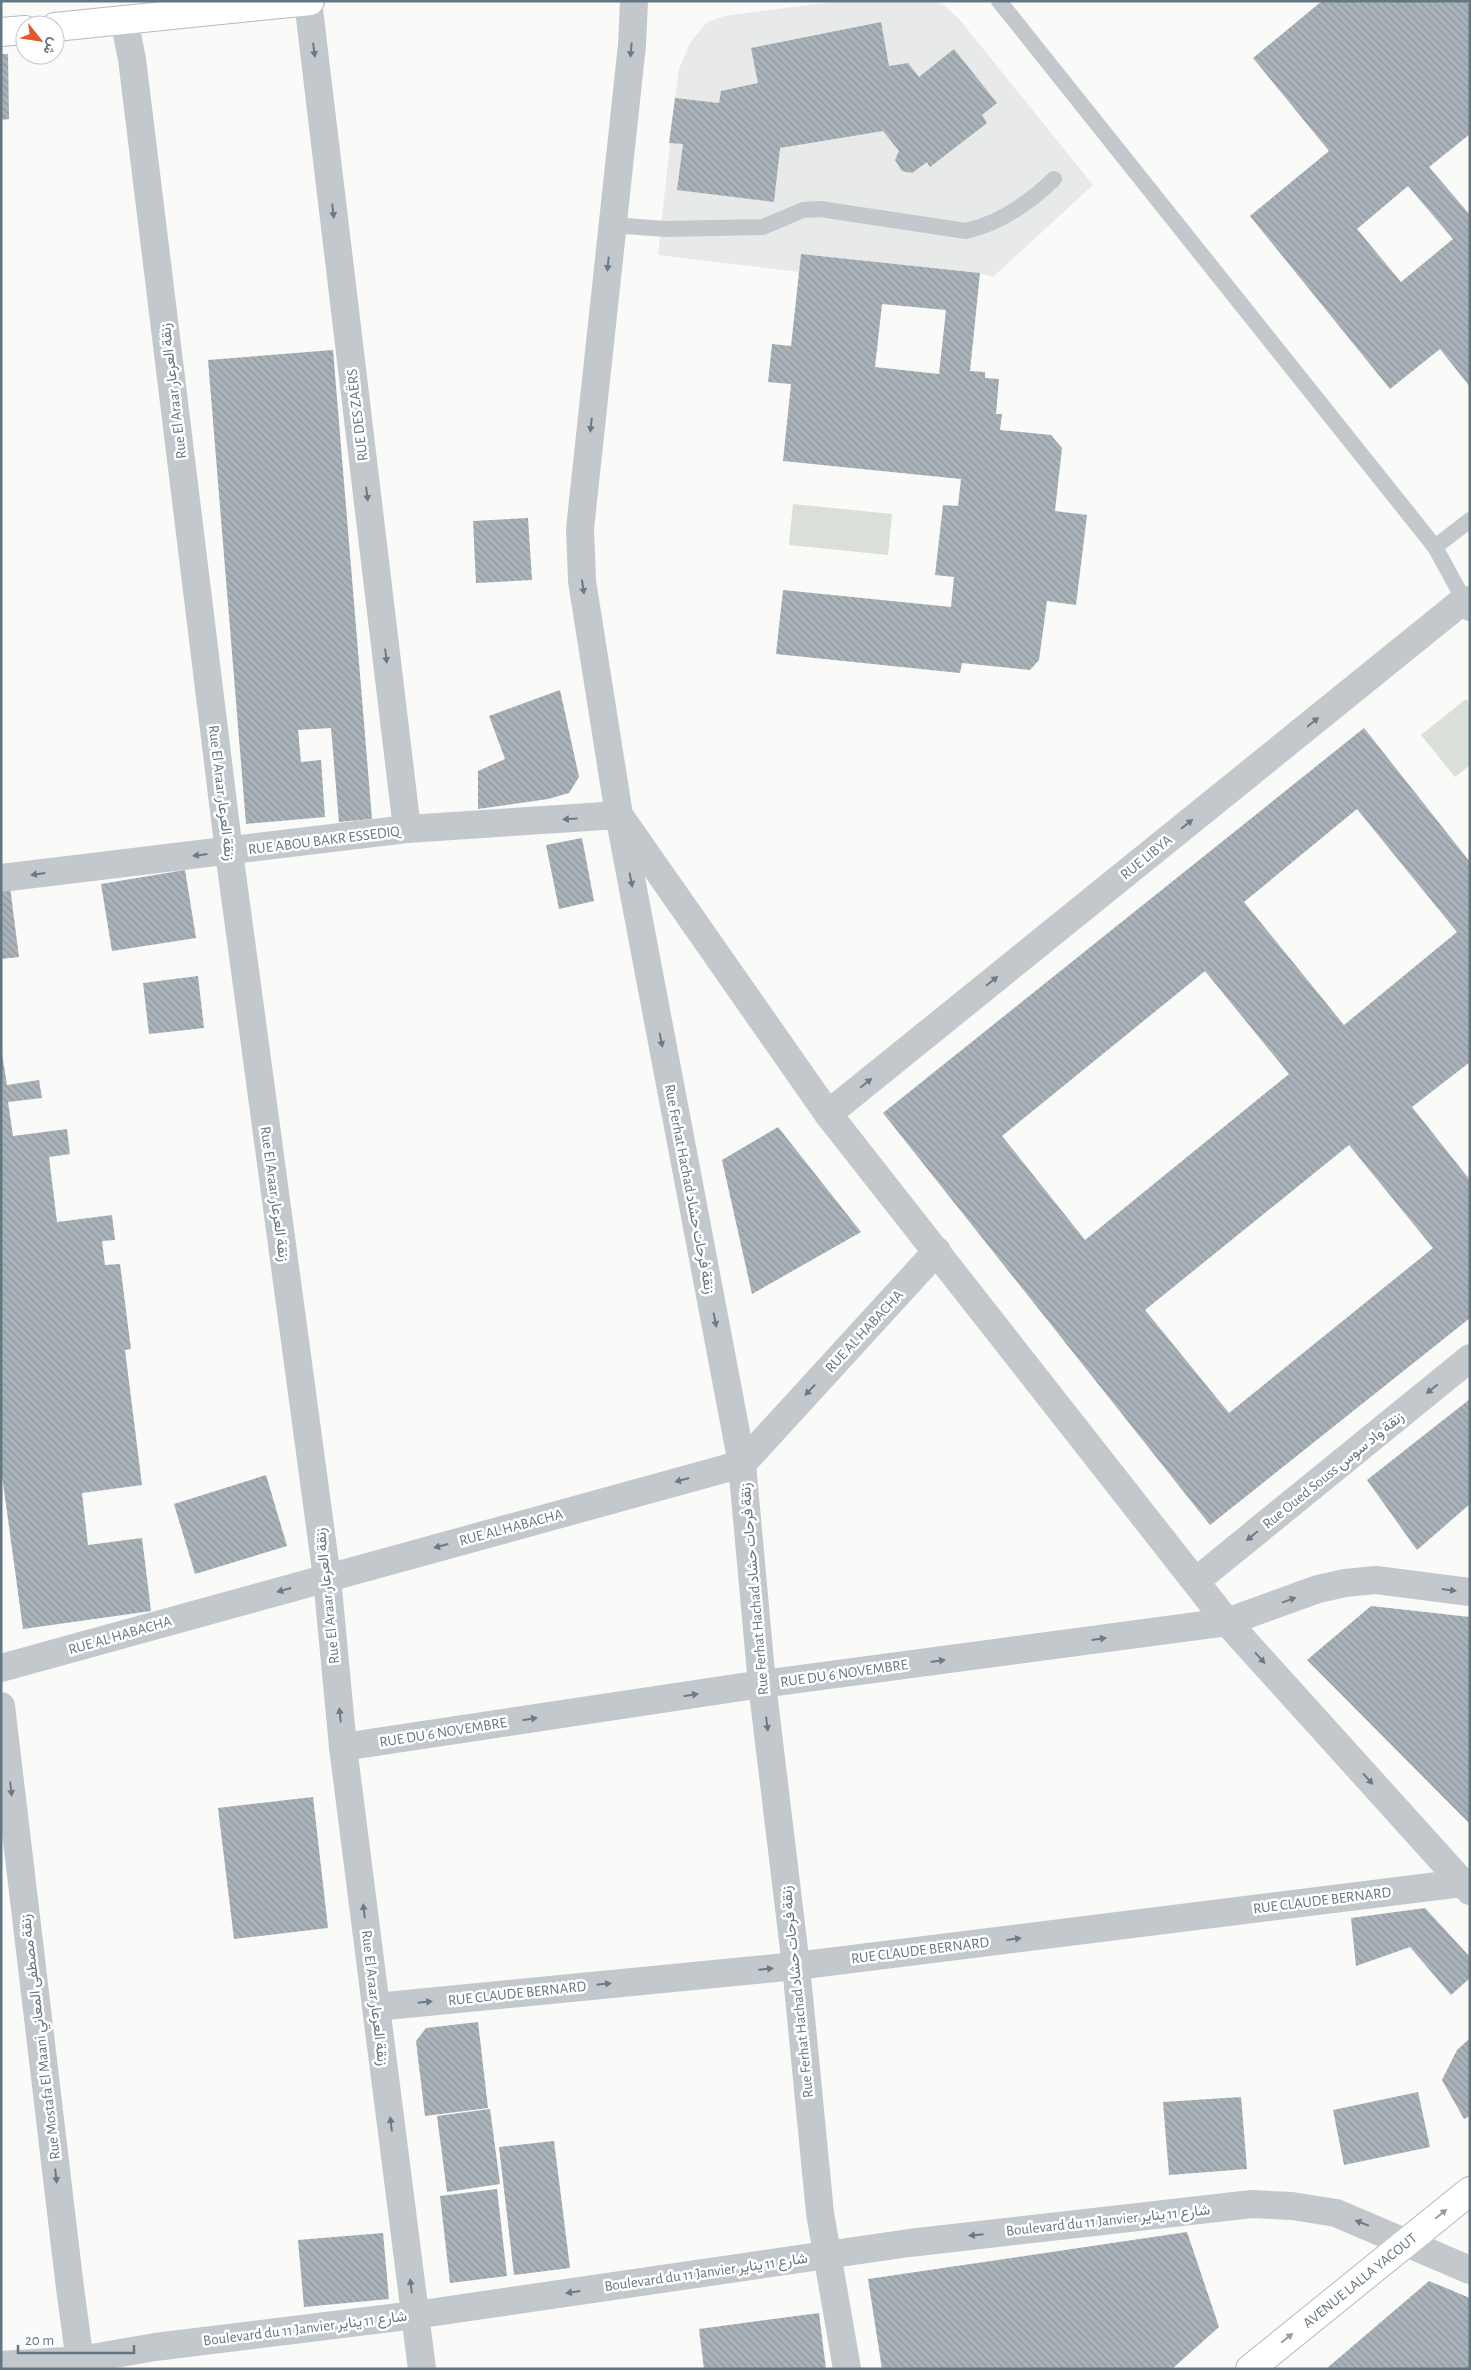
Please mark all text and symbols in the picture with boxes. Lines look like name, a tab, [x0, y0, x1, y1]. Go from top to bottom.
north arrow	[15, 15, 65, 65]
text: ش	[39, 35, 61, 57]
one-way arrow	[310, 42, 318, 58]
one-way arrow	[627, 42, 635, 58]
one-way arrow	[329, 204, 337, 220]
one-way arrow	[604, 256, 612, 272]
street label: Rue El Araar زنقة العرعار	[158, 322, 190, 460]
street label: RUE DES ZAËRS	[343, 368, 371, 462]
one-way arrow	[587, 418, 595, 434]
one-way arrow	[363, 487, 371, 503]
one-way arrow	[579, 579, 587, 595]
one-way arrow	[382, 648, 390, 664]
one-way arrow	[1306, 716, 1319, 727]
street label: Rue El Araar زنقة العرعار	[205, 724, 237, 862]
one-way arrow	[562, 815, 578, 823]
one-way arrow	[1180, 818, 1193, 829]
street label: RUE ABOU BAKR ESSEDIQ	[247, 824, 402, 857]
street label: RUE LIBYA	[1118, 832, 1175, 883]
one-way arrow	[191, 851, 207, 859]
one-way arrow	[30, 870, 46, 878]
one-way arrow	[627, 873, 635, 888]
one-way arrow	[986, 975, 999, 986]
one-way arrow	[658, 1032, 666, 1048]
one-way arrow	[859, 1077, 872, 1088]
street label: Rue Ferhat Hachad زنقة فرحات حشاد	[661, 1083, 717, 1295]
street label: Rue El Araar زنقة العرعار	[257, 1125, 291, 1263]
street label: RUE AL HABACHA	[823, 1287, 906, 1375]
one-way arrow	[711, 1312, 719, 1328]
one-way arrow	[804, 1384, 816, 1396]
one-way arrow	[1426, 1384, 1439, 1395]
street label: Rue Oued Souss زنقة واد سوس	[1260, 1409, 1408, 1533]
one-way arrow	[674, 1477, 689, 1485]
street label: Rue Ferhat Hachad زنقة فرحات حشاد	[738, 1482, 772, 1696]
street label: RUE AL HABACHA	[458, 1506, 565, 1549]
street label: Rue El Araar زنقة العرعار	[313, 1527, 343, 1665]
one-way arrow	[1246, 1530, 1259, 1541]
one-way arrow	[433, 1543, 448, 1551]
one-way arrow	[276, 1586, 291, 1594]
one-way arrow	[1441, 1586, 1457, 1594]
one-way arrow	[1282, 1596, 1297, 1604]
street label: RUE AL HABACHA	[67, 1613, 174, 1657]
one-way arrow	[1092, 1635, 1108, 1643]
one-way arrow	[1254, 1652, 1265, 1665]
one-way arrow	[930, 1656, 946, 1664]
street label: RUE DU 6 NOVEMBRE	[779, 1657, 909, 1690]
one-way arrow	[683, 1691, 699, 1699]
one-way arrow	[336, 1707, 344, 1723]
street label: RUE DU 6 NOVEMBRE	[378, 1715, 508, 1750]
one-way arrow	[522, 1715, 538, 1723]
one-way arrow	[763, 1716, 771, 1732]
one-way arrow	[1363, 1772, 1374, 1785]
one-way arrow	[7, 1781, 15, 1797]
street label: Rue Ferhat Hachad زنقة فرحات حشاد	[779, 1885, 817, 2099]
street label: RUE CLAUDE BERNARD	[1252, 1885, 1392, 1916]
one-way arrow	[360, 1903, 368, 1919]
street label: Rue Mostafa El Maani زنقة مصطفى المعاني	[18, 1913, 68, 2161]
street label: Rue El Araar زنقة العرعار	[358, 1929, 390, 2067]
one-way arrow	[1006, 1934, 1022, 1942]
street label: RUE CLAUDE BERNARD	[850, 1935, 990, 1966]
one-way arrow	[758, 1964, 774, 1972]
street label: RUE CLAUDE BERNARD	[447, 1979, 587, 2008]
one-way arrow	[596, 1980, 612, 1988]
one-way arrow	[417, 1998, 433, 2006]
one-way arrow	[387, 2116, 395, 2132]
one-way arrow	[52, 2169, 60, 2185]
street label: Boulevard du 11 Janvier شارع 11 يناير	[1005, 2202, 1211, 2242]
one-way arrow	[1434, 2209, 1447, 2220]
one-way arrow	[1355, 2219, 1369, 2227]
street label: AVENUE LALLA YACOUT	[1300, 2230, 1420, 2331]
one-way arrow	[968, 2231, 984, 2239]
street label: Boulevard du 11 Janvier شارع 11 يناير	[603, 2251, 809, 2297]
one-way arrow	[407, 2277, 415, 2293]
one-way arrow	[564, 2288, 580, 2296]
street label: Boulevard du 11 Janvier شارع 11 يناير	[202, 2309, 408, 2351]
scale bar	[18, 2322, 134, 2354]
text: 20 m	[25, 2333, 54, 2348]
one-way arrow	[1281, 2333, 1294, 2344]

